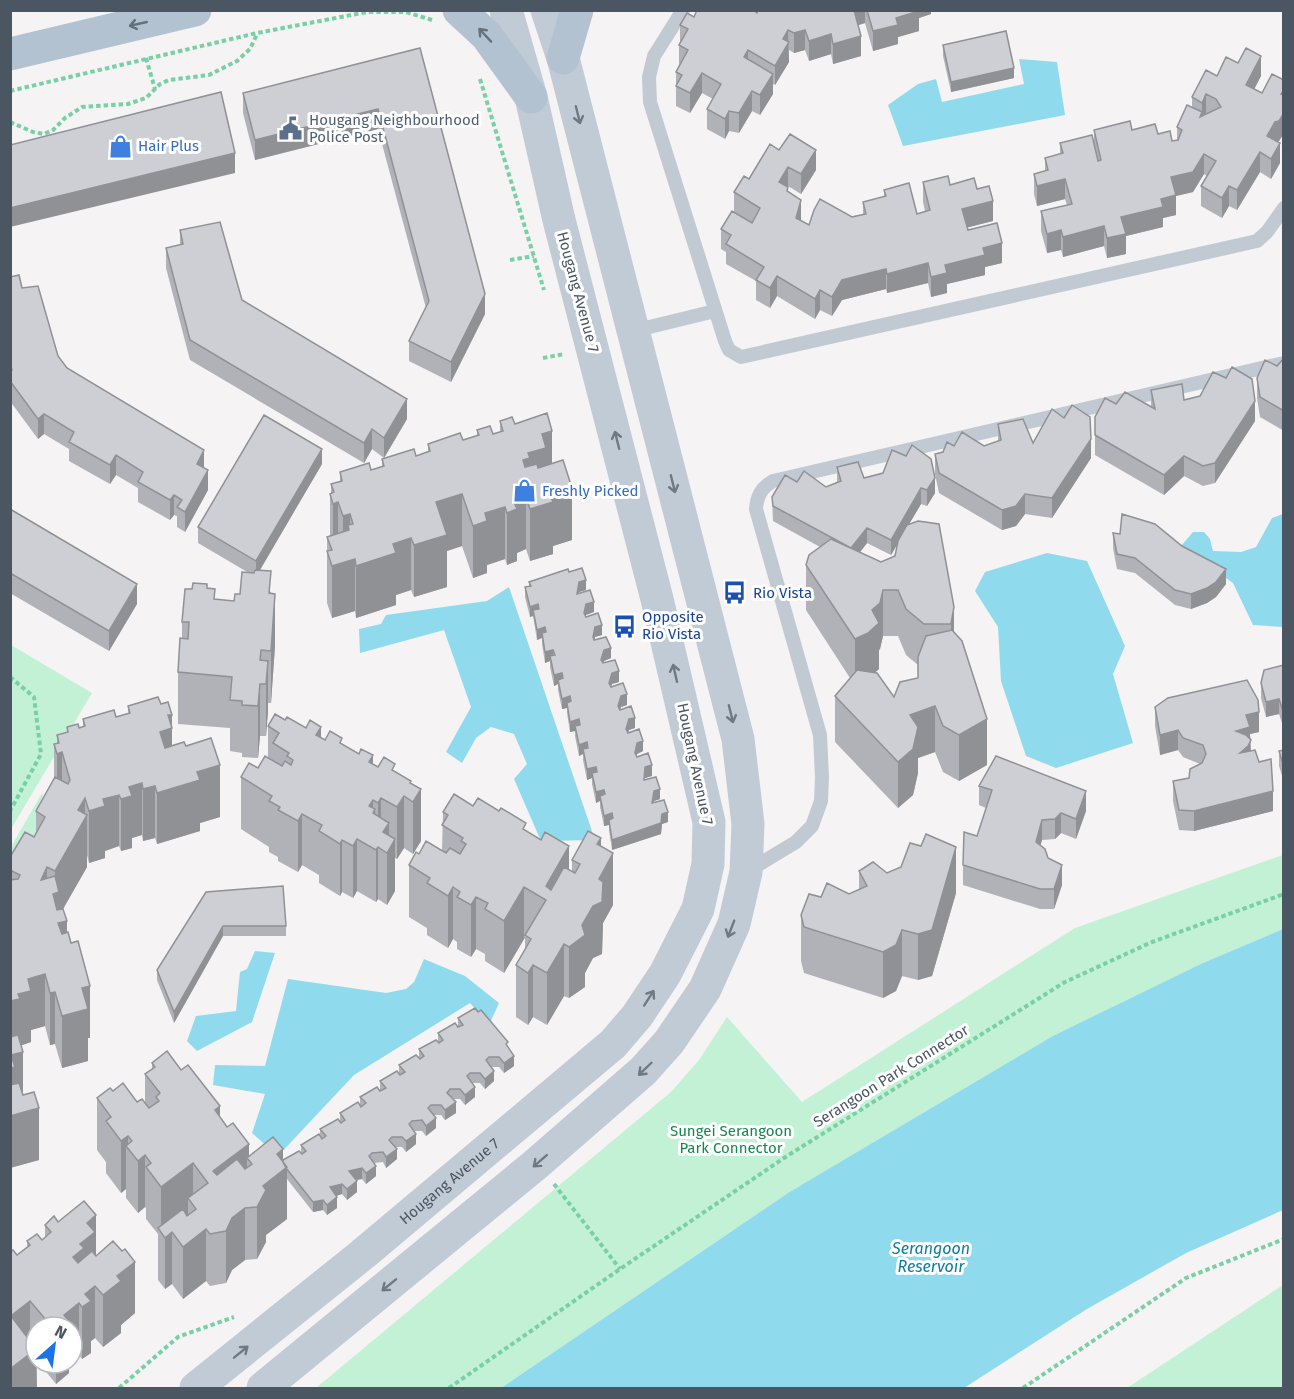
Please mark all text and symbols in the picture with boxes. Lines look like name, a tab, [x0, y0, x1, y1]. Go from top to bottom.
one-way arrow	[129, 18, 148, 30]
one-way arrow	[478, 28, 492, 43]
one-way arrow	[572, 105, 584, 124]
place label: Hougang Neighbourhood Police Post	[309, 111, 480, 146]
public building icon: Hougang Neighbourhood Police Post	[278, 116, 304, 142]
shop icon: Hair Plus	[107, 133, 133, 159]
place label: Hair Plus	[138, 137, 199, 155]
street label: Hougang Avenue 7	[553, 230, 603, 355]
one-way arrow	[611, 431, 623, 450]
one-way arrow	[667, 474, 679, 493]
shop icon: Freshly Picked	[511, 478, 537, 504]
place label: Freshly Picked	[542, 482, 639, 500]
bus stop icon: Rio Vista	[722, 580, 748, 606]
place label: Rio Vista	[753, 584, 812, 602]
place label: Opposite Rio Vista	[642, 608, 704, 643]
bus stop icon: Opposite Rio Vista	[611, 613, 637, 639]
one-way arrow	[669, 664, 681, 683]
street label: Hougang Avenue 7	[673, 701, 717, 827]
one-way arrow	[726, 704, 738, 723]
one-way arrow	[725, 919, 736, 937]
one-way arrow	[643, 990, 655, 1006]
street label: Serangoon Park Connector	[810, 1021, 972, 1131]
one-way arrow	[637, 1062, 652, 1076]
park label: Sungei Serangoon Park Connector	[670, 1122, 792, 1157]
street label: Hougang Avenue 7	[396, 1134, 503, 1228]
one-way arrow	[532, 1154, 547, 1168]
water label: Serangoon Reservoir	[891, 1239, 970, 1276]
one-way arrow	[381, 1278, 397, 1291]
north arrow	[24, 1315, 84, 1375]
text: N	[52, 1321, 70, 1343]
one-way arrow	[233, 1345, 249, 1358]

